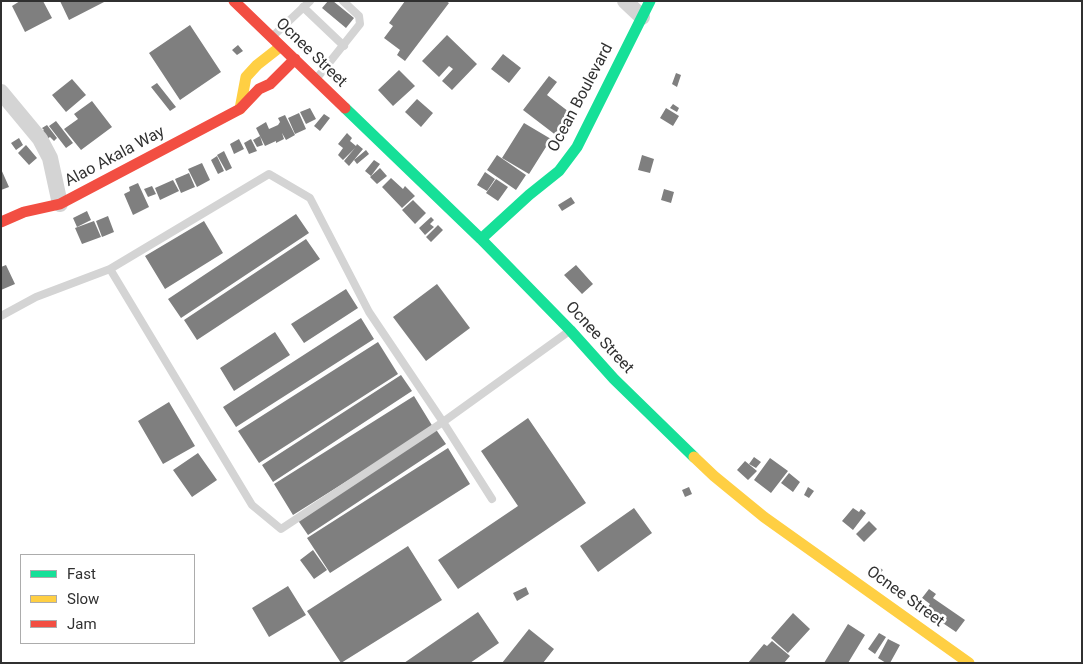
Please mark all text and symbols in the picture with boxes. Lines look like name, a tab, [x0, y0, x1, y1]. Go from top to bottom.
street label: Ocnee Street	[271, 14, 351, 92]
street label: Ocean Boulevard	[544, 40, 618, 156]
street label: Alao Akala Way	[62, 123, 168, 191]
street label: Ocnee Street	[561, 298, 637, 378]
legend	[20, 554, 195, 644]
street label: Ocnee Street	[862, 562, 948, 632]
text: Fast	[67, 565, 96, 583]
text: Slow	[67, 590, 99, 608]
text: Jam	[67, 615, 97, 633]

